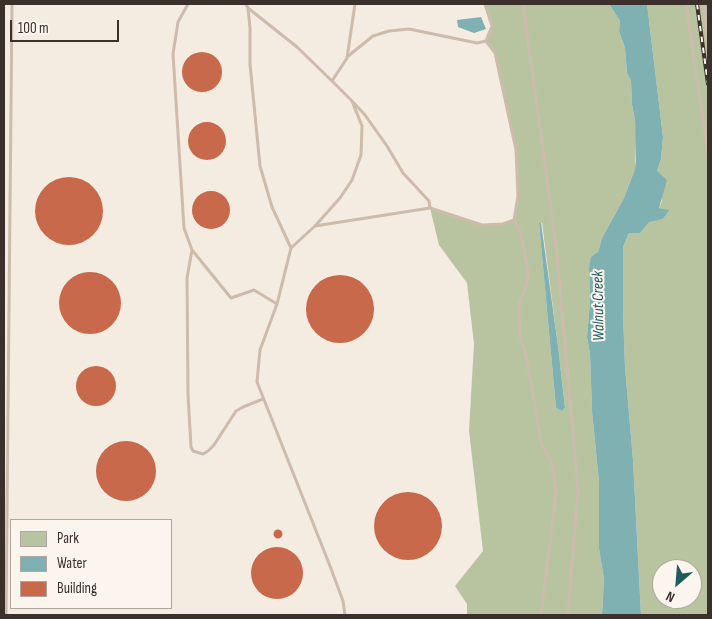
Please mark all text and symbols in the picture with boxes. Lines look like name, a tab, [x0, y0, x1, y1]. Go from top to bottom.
scale bar	[12, 10, 121, 42]
text: 100 m	[18, 19, 49, 38]
water label: Walnut Creek	[589, 271, 609, 341]
legend	[10, 519, 172, 609]
text: Park	[57, 529, 79, 548]
text: Water	[57, 554, 87, 573]
north arrow	[652, 559, 702, 609]
text: Building	[57, 579, 97, 598]
text: N	[663, 588, 678, 606]

